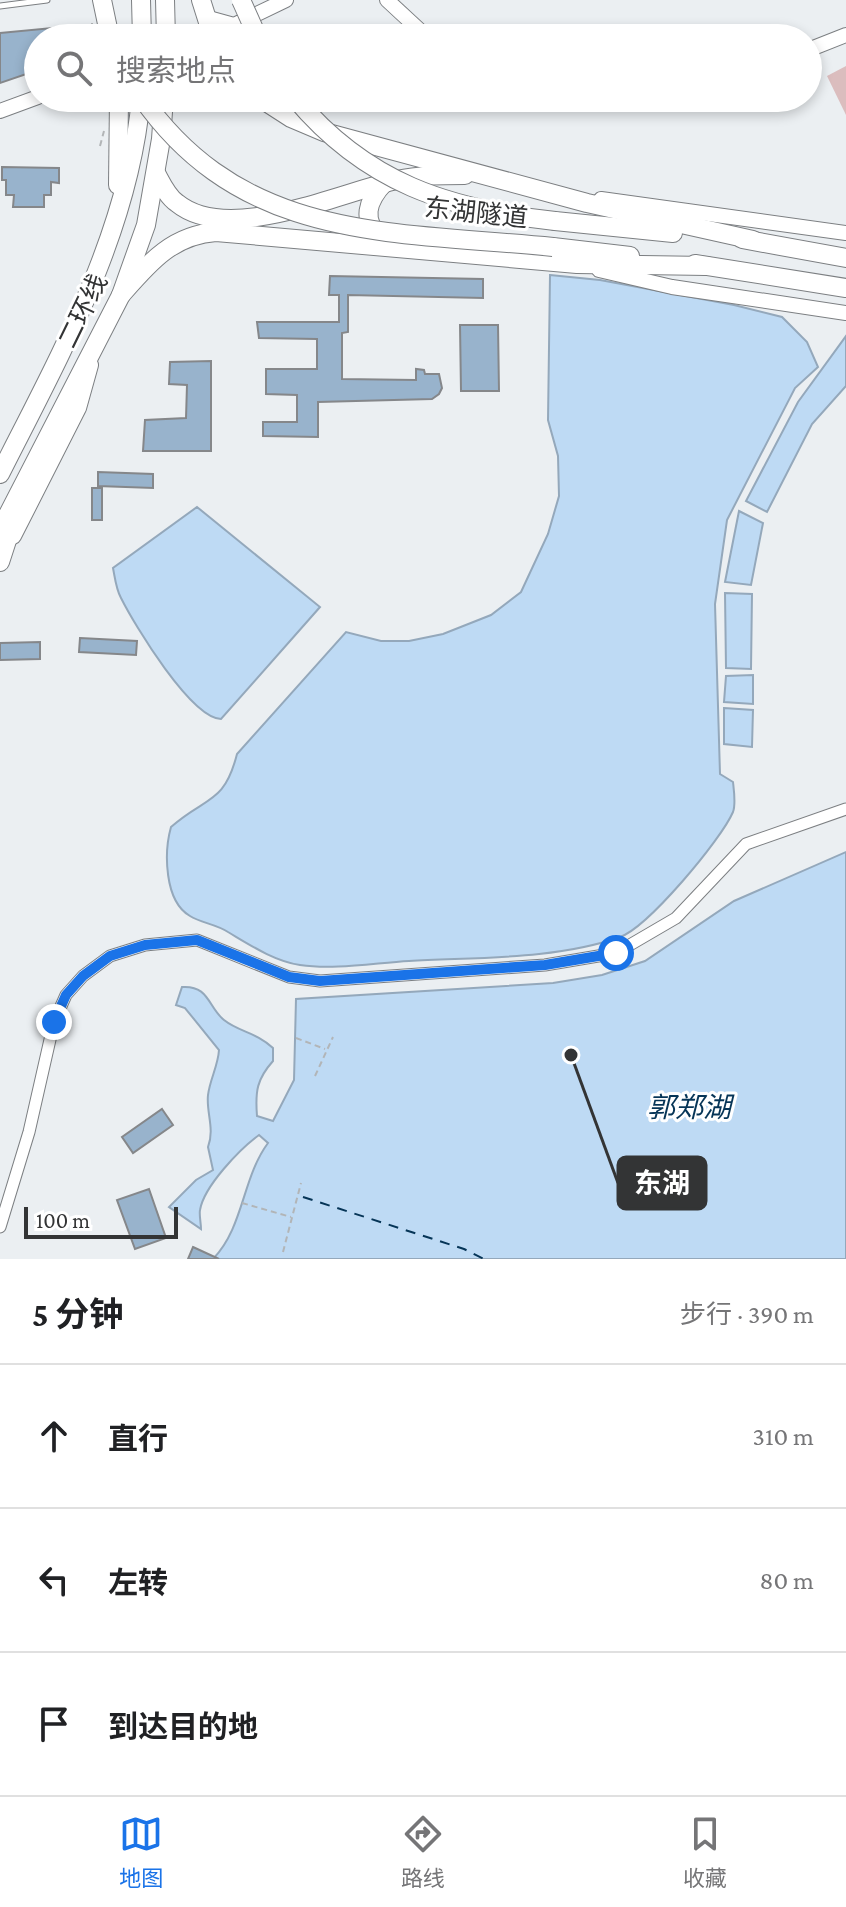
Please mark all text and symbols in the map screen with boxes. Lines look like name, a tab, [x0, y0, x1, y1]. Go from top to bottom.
search box	[24, 24, 822, 112]
icon: search	[52, 46, 96, 90]
text: 搜索地点	[116, 54, 236, 87]
street label: 东湖隧道	[423, 193, 529, 233]
street label: 二环线	[53, 270, 113, 352]
route start	[598, 935, 634, 971]
route end	[36, 1004, 72, 1040]
water label: 郭郑湖	[647, 1092, 735, 1123]
callout: 东湖	[618, 1157, 706, 1209]
text: 东湖	[634, 1168, 690, 1199]
scale bar	[24, 1203, 178, 1239]
text: 100 m	[36, 1208, 90, 1233]
text: 5 分钟	[32, 1296, 123, 1333]
text: 步行 · 390 m	[680, 1300, 814, 1329]
icon: ahead	[32, 1414, 76, 1458]
text: 直行	[108, 1422, 168, 1455]
text: 310 m	[753, 1422, 814, 1451]
icon: left	[32, 1558, 76, 1602]
text: 左转	[108, 1566, 168, 1599]
text: 80 m	[760, 1566, 814, 1595]
icon: arrive	[32, 1702, 76, 1746]
text: 到达目的地	[108, 1710, 258, 1743]
tab: 地图	[119, 1812, 163, 1892]
tab: 路线	[401, 1812, 445, 1892]
tab: 收藏	[683, 1812, 727, 1892]

